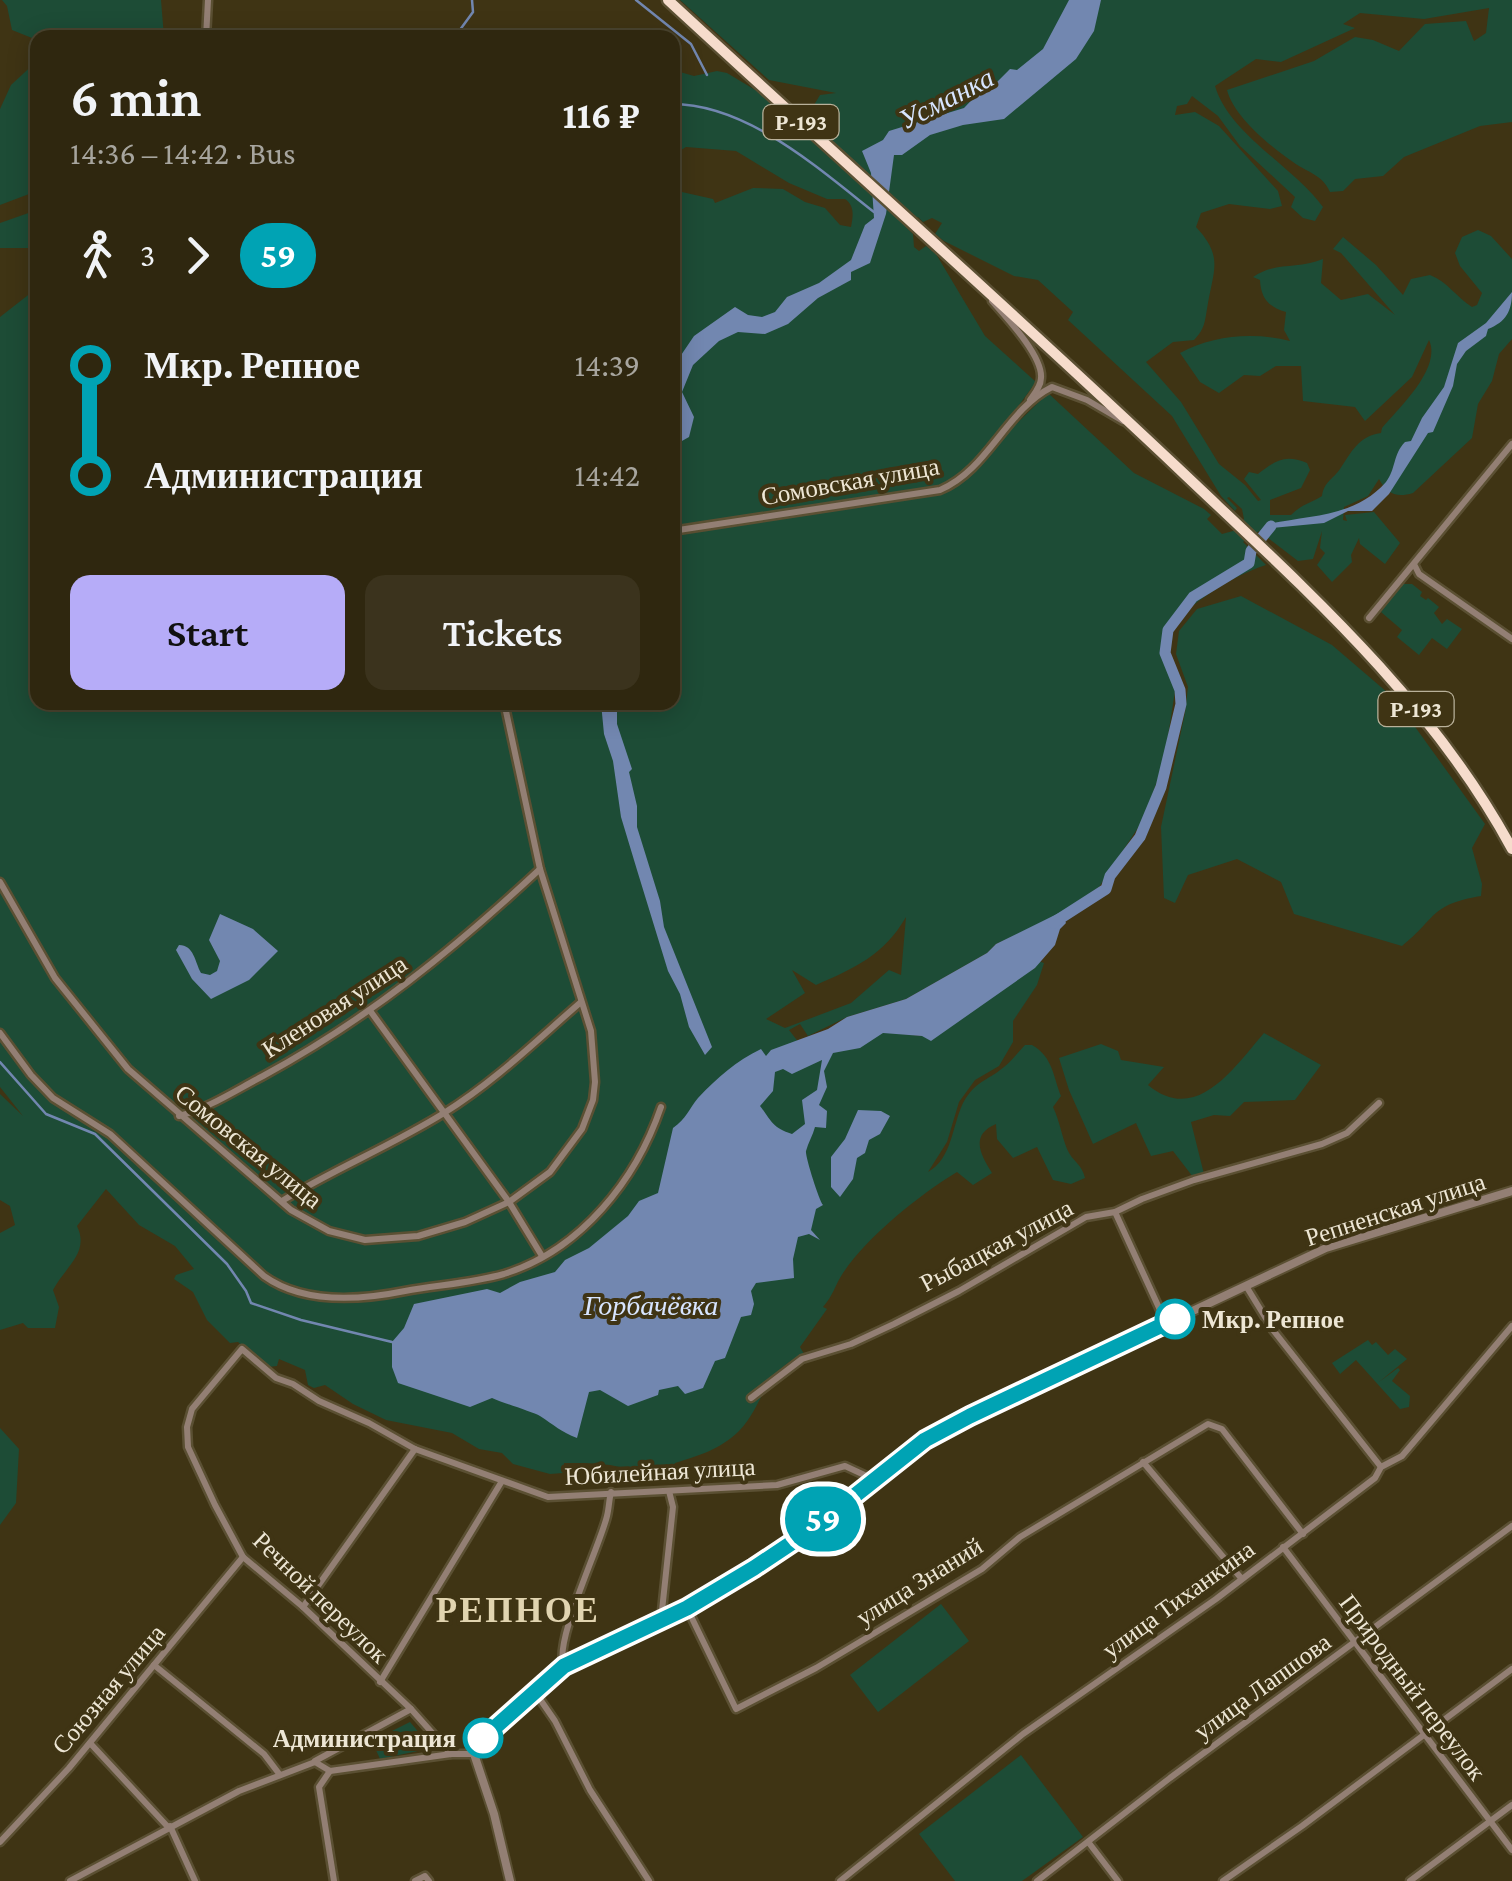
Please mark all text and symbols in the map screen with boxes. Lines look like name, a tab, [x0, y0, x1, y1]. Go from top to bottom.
water label: Усманка	[894, 61, 999, 135]
text: 6 min	[70, 67, 202, 128]
text: 116 ₽	[562, 94, 640, 136]
road number: Р-193	[764, 105, 838, 139]
text: 14:36 – 14:42 · Bus	[70, 135, 296, 171]
icon: walk	[70, 228, 125, 283]
icon: forward	[170, 228, 225, 283]
text: 59	[260, 236, 296, 275]
text: 3	[140, 237, 155, 273]
text: Мкр. Репное	[144, 344, 360, 386]
text: 14:39	[574, 347, 640, 383]
street label: Сомовская улица	[759, 453, 941, 510]
text: Администрация	[144, 454, 423, 496]
text: 14:42	[574, 457, 640, 493]
button: Start	[70, 575, 345, 690]
button: Tickets	[365, 575, 640, 690]
road number: Р-193	[1378, 692, 1454, 726]
street label: Кленовая улица	[257, 950, 411, 1063]
street label: Сомовская улица	[170, 1079, 327, 1214]
street label: Репненская улица	[1302, 1168, 1489, 1251]
street label: Рыбацкая улица	[915, 1194, 1077, 1297]
water label: Горбачёвка	[583, 1290, 718, 1321]
marker: Мкр. Репное	[1156, 1300, 1194, 1338]
place label: Мкр. Репное	[1202, 1306, 1344, 1333]
street label: Юбилейная улица	[564, 1453, 756, 1490]
line badge: 59	[778, 1486, 868, 1552]
text: 59	[805, 1500, 841, 1539]
street label: Речной переулок	[248, 1526, 394, 1669]
street label: улица Знаний	[851, 1532, 987, 1631]
street label: улица Тиханкина	[1097, 1535, 1259, 1664]
street label: Природный переулок	[1334, 1589, 1492, 1786]
district label: РЕПНОЕ	[436, 1591, 600, 1630]
street label: Союзная улица	[47, 1619, 170, 1759]
street label: улица Лапшова	[1189, 1628, 1336, 1745]
marker: Администрация	[464, 1719, 502, 1757]
place label: Администрация	[273, 1725, 456, 1752]

